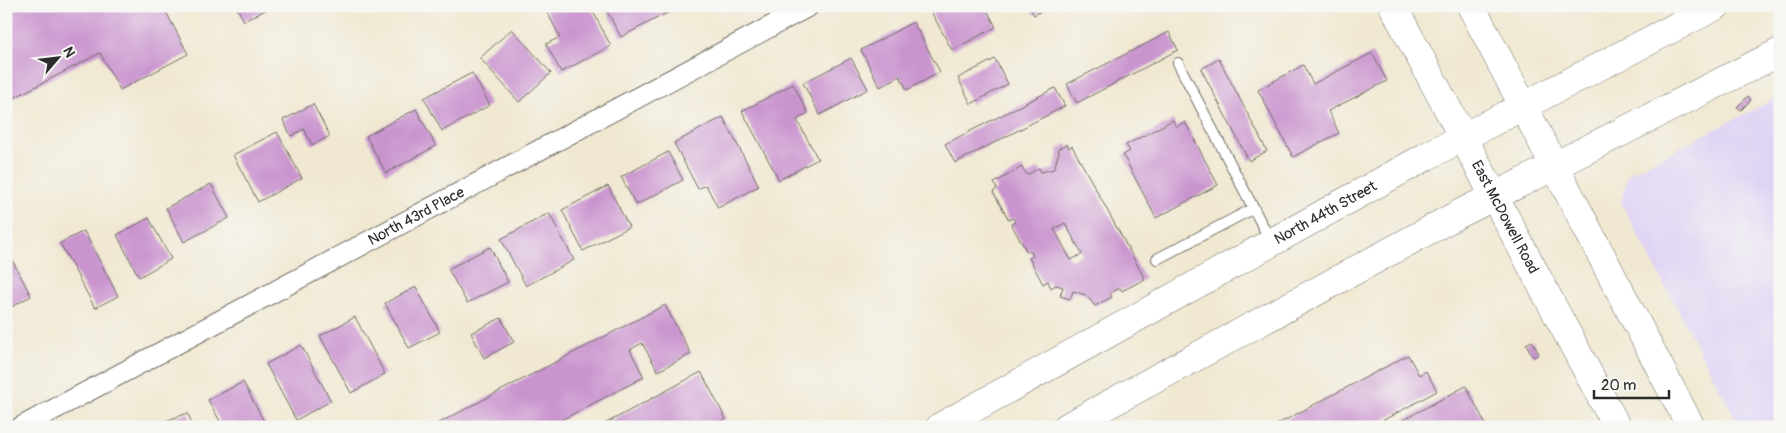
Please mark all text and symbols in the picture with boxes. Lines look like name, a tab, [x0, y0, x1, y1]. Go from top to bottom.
north arrow	[32, 32, 82, 82]
text: N	[59, 44, 79, 60]
street label: East McDowell Road	[1467, 157, 1543, 277]
street label: North 44th Street	[1271, 176, 1381, 249]
street label: North 43rd Place	[365, 183, 468, 250]
scale bar	[1594, 368, 1668, 400]
text: 20 m	[1601, 376, 1636, 395]

